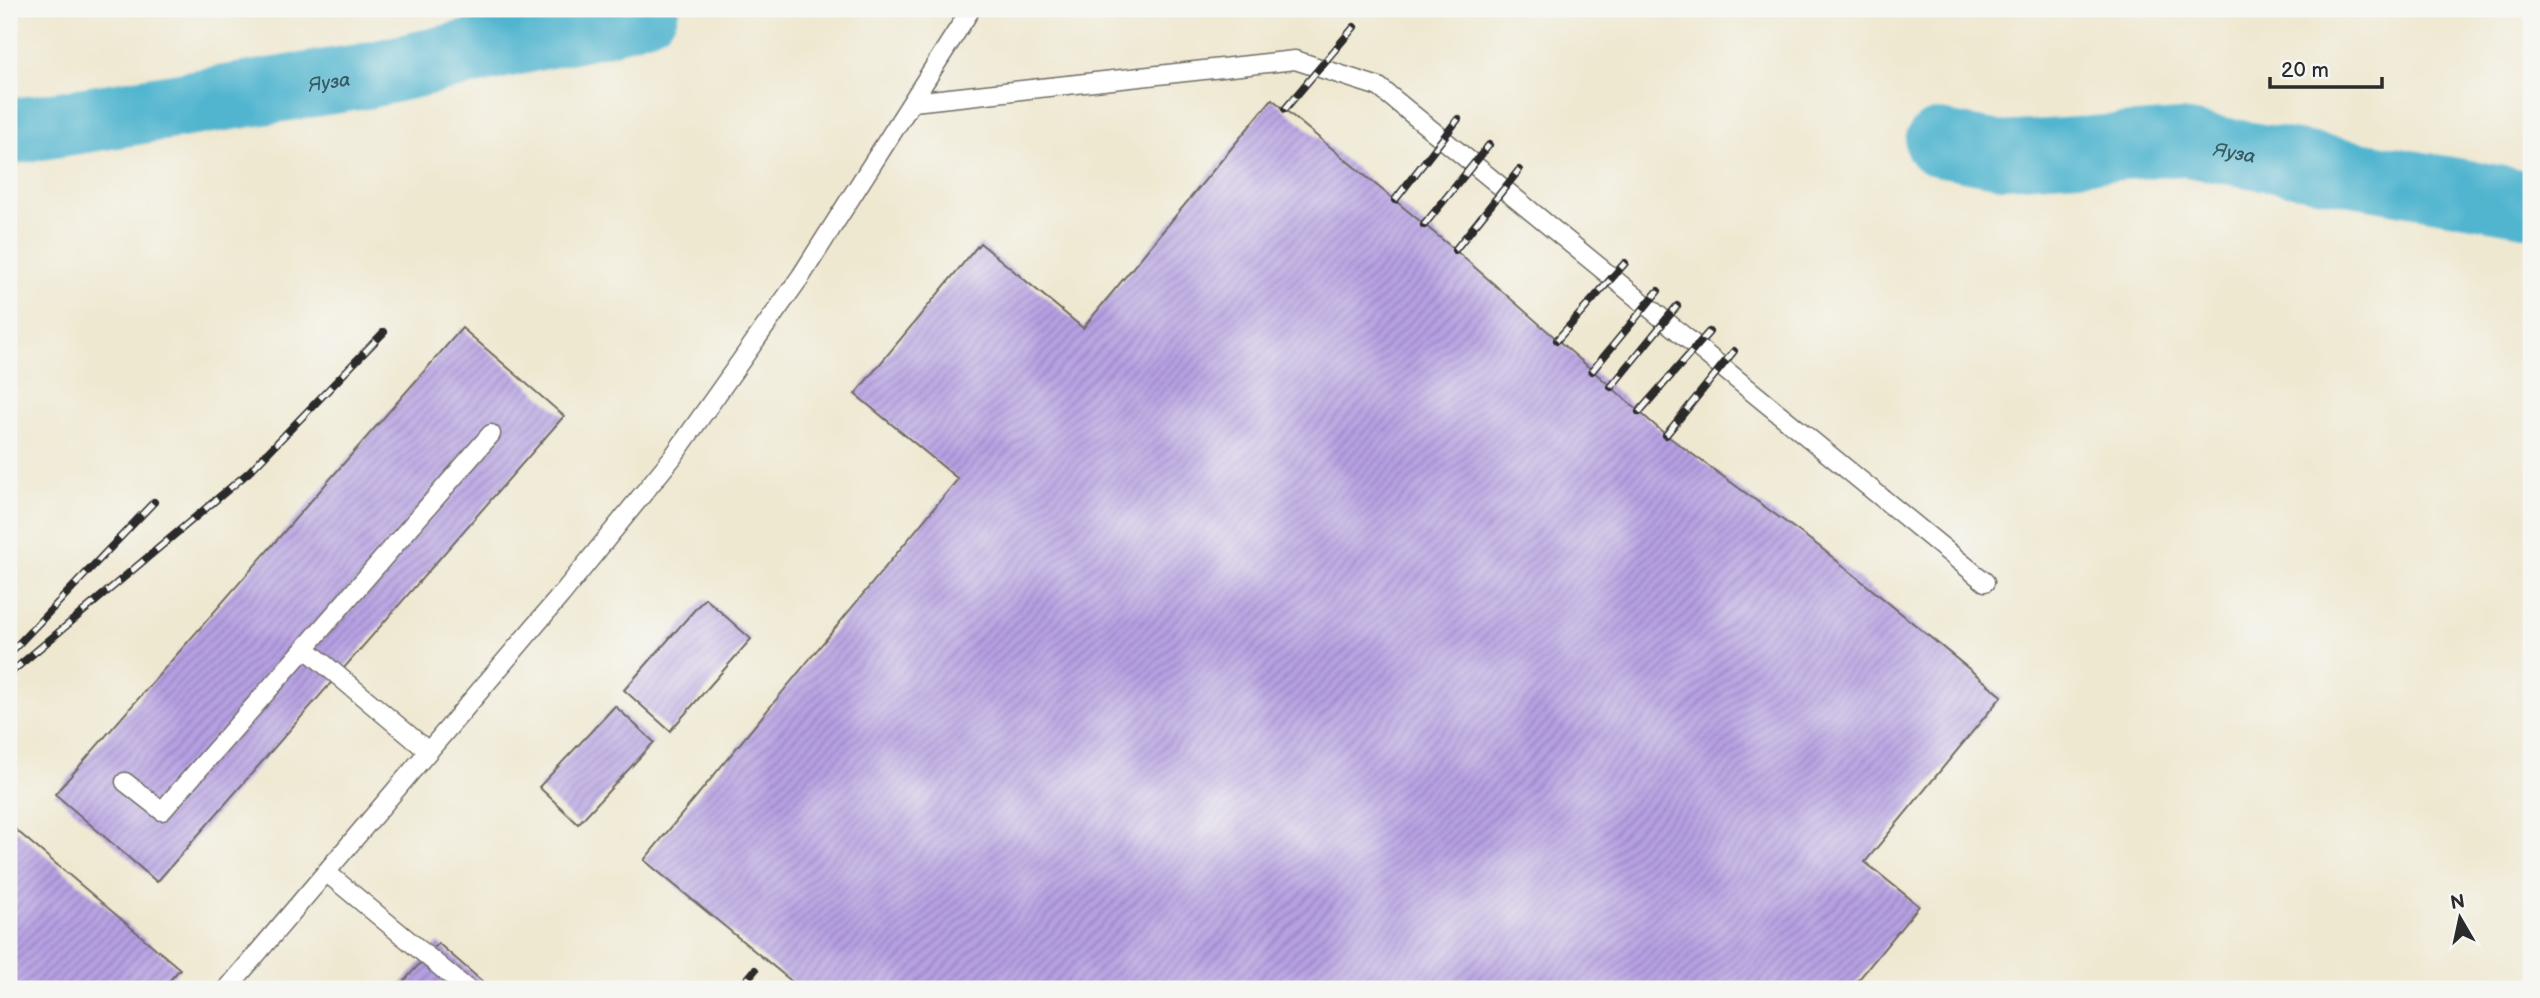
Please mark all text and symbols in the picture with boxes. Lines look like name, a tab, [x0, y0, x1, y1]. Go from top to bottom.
scale bar	[2270, 46, 2382, 90]
text: 20 m	[2281, 58, 2329, 83]
water label: Яуза	[306, 68, 352, 98]
water label: Яуза	[2211, 139, 2257, 169]
north arrow	[2424, 883, 2494, 953]
text: N	[2449, 890, 2466, 915]

